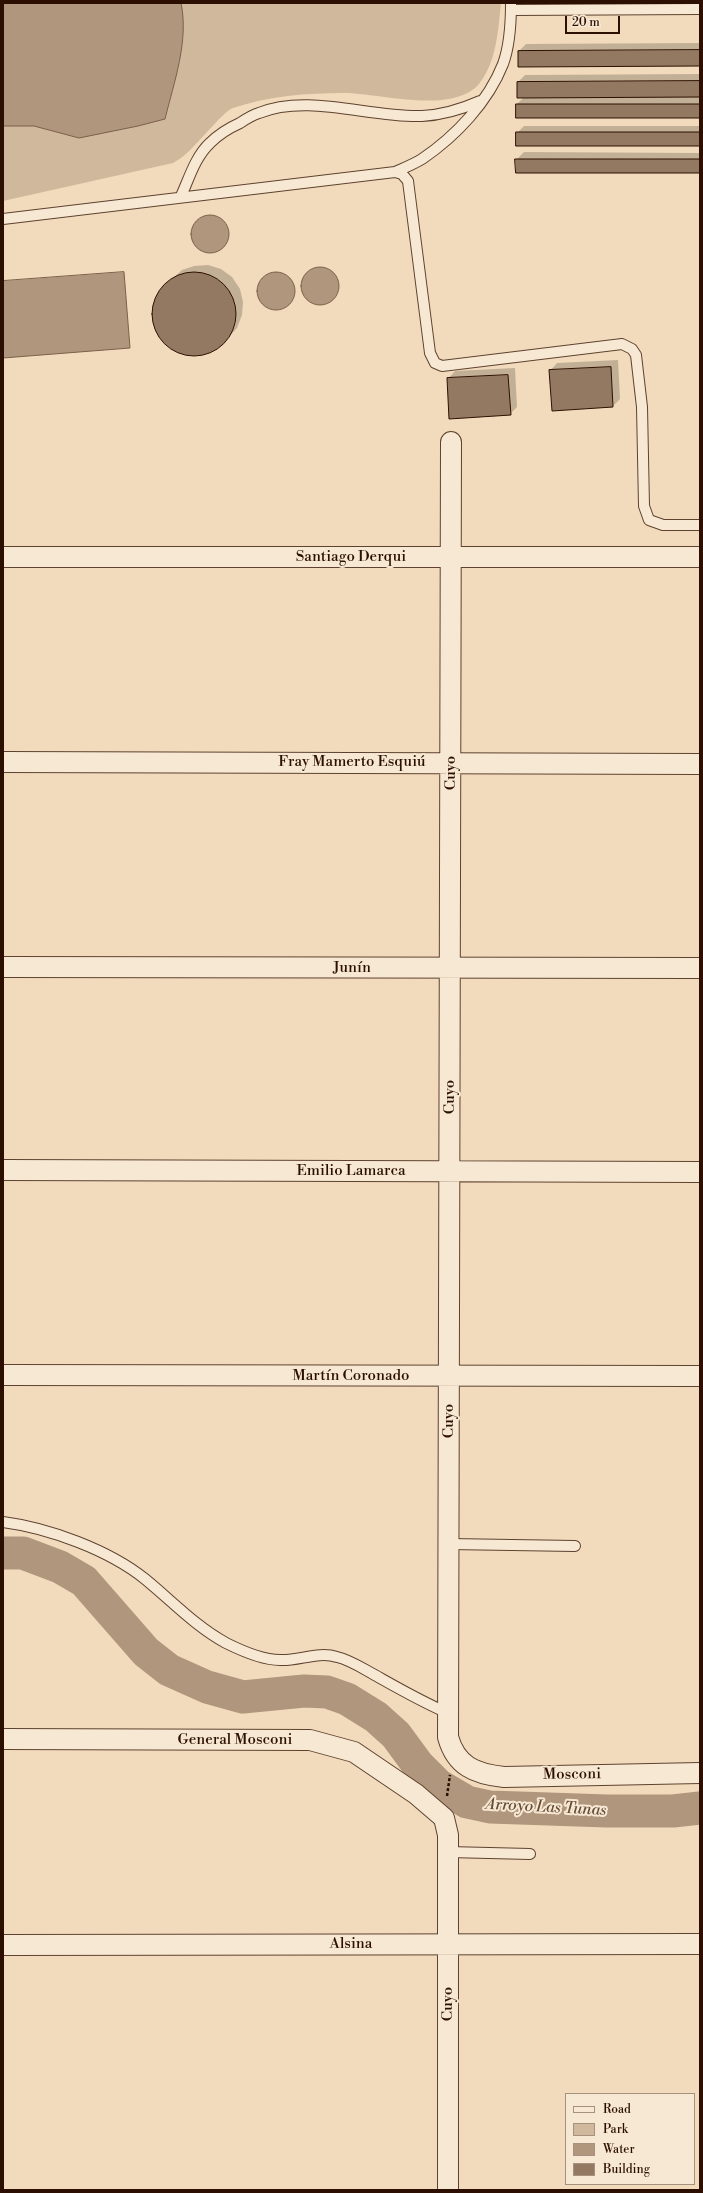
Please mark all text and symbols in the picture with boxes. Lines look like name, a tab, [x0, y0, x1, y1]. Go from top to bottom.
scale bar	[567, 8, 622, 34]
text: 20 m	[572, 15, 600, 30]
street label: Santiago Derqui	[296, 548, 406, 566]
street label: Fray Mamerto Esquiú	[278, 753, 426, 771]
street label: Cuyo	[442, 756, 460, 790]
street label: Junín	[333, 959, 371, 977]
street label: Cuyo	[441, 1080, 459, 1114]
street label: Emilio Lamarca	[296, 1162, 406, 1180]
street label: Martín Coronado	[293, 1367, 409, 1385]
street label: Cuyo	[440, 1404, 458, 1438]
street label: General Mosconi	[178, 1731, 292, 1749]
street label: Mosconi	[543, 1765, 601, 1785]
water label: Arroyo Las Tunas	[485, 1795, 607, 1821]
street label: Alsina	[330, 1935, 372, 1953]
street label: Cuyo	[439, 1987, 457, 2021]
legend	[565, 2093, 695, 2185]
text: Road	[603, 2102, 631, 2117]
text: Park	[603, 2122, 628, 2137]
text: Water	[603, 2142, 635, 2157]
text: Building	[603, 2162, 650, 2177]

